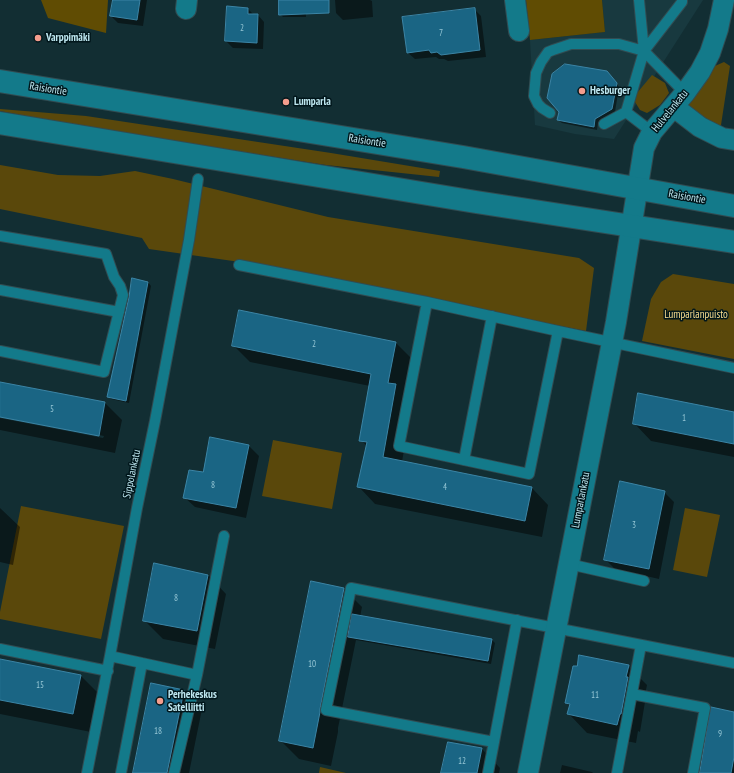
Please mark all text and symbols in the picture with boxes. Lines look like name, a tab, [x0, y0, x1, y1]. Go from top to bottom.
house number: 2	[240, 23, 244, 33]
house number: 7	[439, 28, 443, 38]
place label: Varppimäki	[46, 31, 90, 45]
marker: Varppimäki	[33, 33, 43, 43]
street label: Raisiontie	[28, 80, 68, 98]
place label: Hesburger	[590, 84, 630, 98]
marker: Hesburger	[577, 86, 587, 96]
street label: Hulvelankatu	[649, 87, 691, 135]
place label: Lumparla	[294, 95, 331, 109]
marker: Lumparla	[281, 97, 291, 107]
street label: Raisiontie	[347, 132, 387, 150]
street label: Raisiontie	[667, 187, 707, 207]
park label: Lumparlanpuisto	[664, 308, 728, 322]
house number: 2	[312, 339, 316, 349]
house number: 5	[50, 404, 54, 414]
house number: 1	[682, 413, 686, 423]
street label: Sippolankatu	[120, 448, 144, 500]
street label: Lumparlankatu	[569, 471, 593, 529]
house number: 8	[211, 480, 215, 490]
house number: 4	[443, 482, 447, 492]
house number: 3	[632, 520, 636, 530]
house number: 8	[174, 593, 178, 603]
house number: 10	[308, 659, 316, 669]
house number: 15	[36, 680, 44, 690]
place label: Perhekeskus Satelliitti	[168, 688, 217, 714]
house number: 11	[591, 690, 599, 700]
marker: Perhekeskus Satelliitti	[155, 696, 165, 706]
house number: 18	[154, 726, 162, 736]
house number: 9	[718, 729, 722, 739]
house number: 12	[458, 756, 466, 766]

